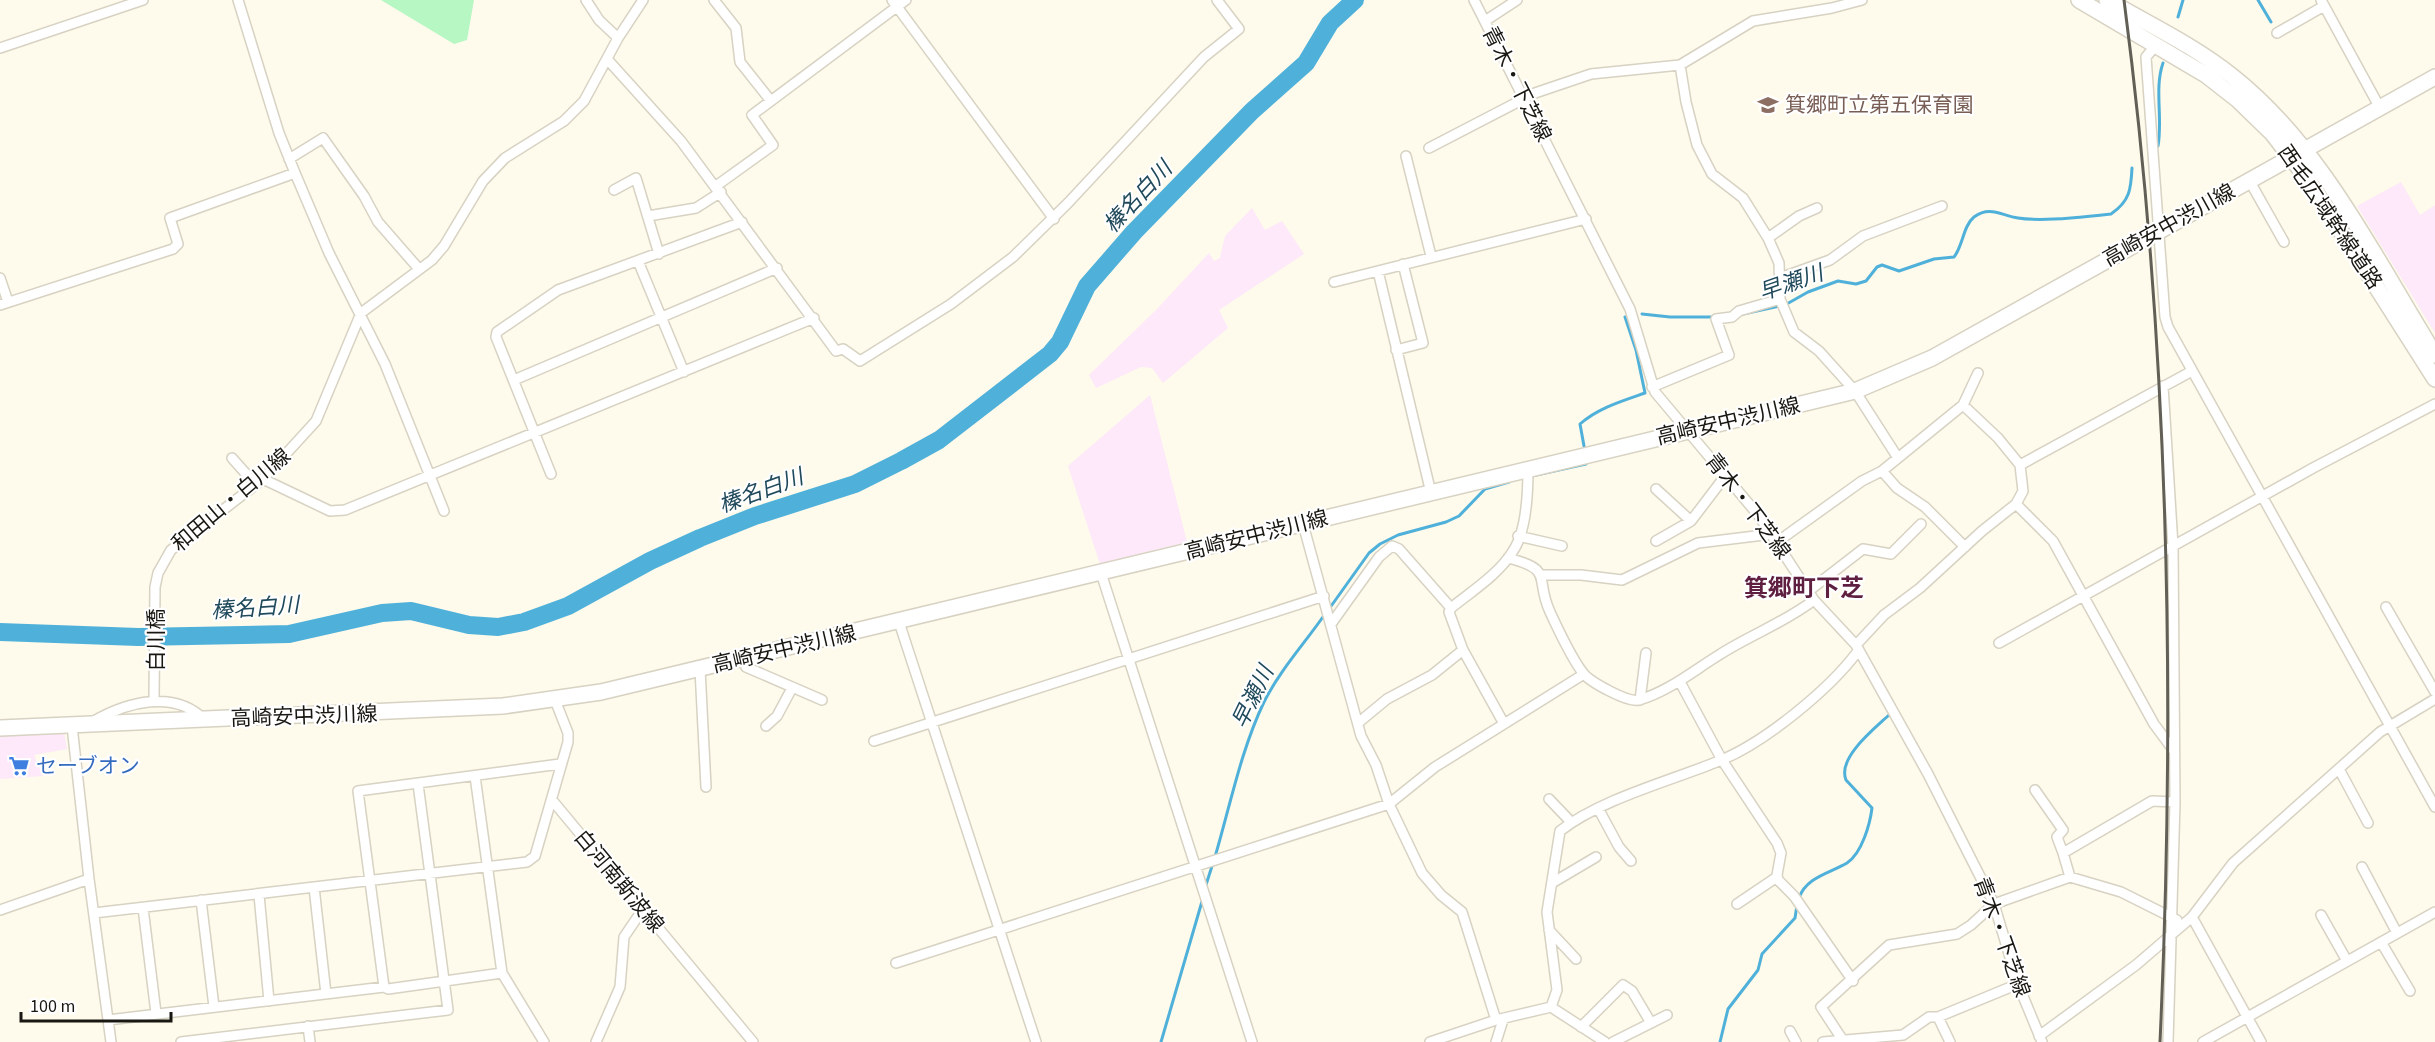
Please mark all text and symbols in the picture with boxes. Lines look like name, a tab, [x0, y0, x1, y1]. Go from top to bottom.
street label: 青木・下芝線	[1475, 21, 1559, 147]
place label: 箕郷町立第五保育園	[1785, 90, 1974, 120]
school or university icon: 箕郷町立第五保育園	[1756, 93, 1780, 117]
street label: 西毛広域幹線道路	[2271, 139, 2389, 295]
water label: 榛名白川	[1096, 152, 1181, 240]
street label: 高崎安中渋川線	[2097, 176, 2241, 274]
water label: 早瀬川	[1755, 256, 1829, 309]
street label: 高崎安中渋川線	[1653, 390, 1803, 452]
street label: 和田山・白川線	[165, 441, 297, 559]
street label: 青木・下芝線	[1698, 447, 1798, 565]
water label: 榛名白川	[714, 460, 810, 521]
street label: 高崎安中渋川線	[1181, 503, 1331, 567]
district label: 箕郷町下芝	[1744, 571, 1864, 606]
water label: 榛名白川	[210, 589, 302, 627]
street label: 白川橋	[141, 609, 171, 672]
street label: 高崎安中渋川線	[709, 618, 859, 680]
water label: 早瀬川	[1224, 659, 1283, 734]
street label: 高崎安中渋川線	[230, 698, 378, 734]
place label: セーブオン	[36, 751, 140, 781]
supermarket icon: セーブオン	[7, 754, 31, 778]
street label: 白河南斯波線	[567, 823, 671, 939]
street label: 青木・下芝線	[1966, 873, 2038, 1001]
scale bar	[21, 985, 171, 1023]
text: 100 m	[30, 994, 75, 1019]

